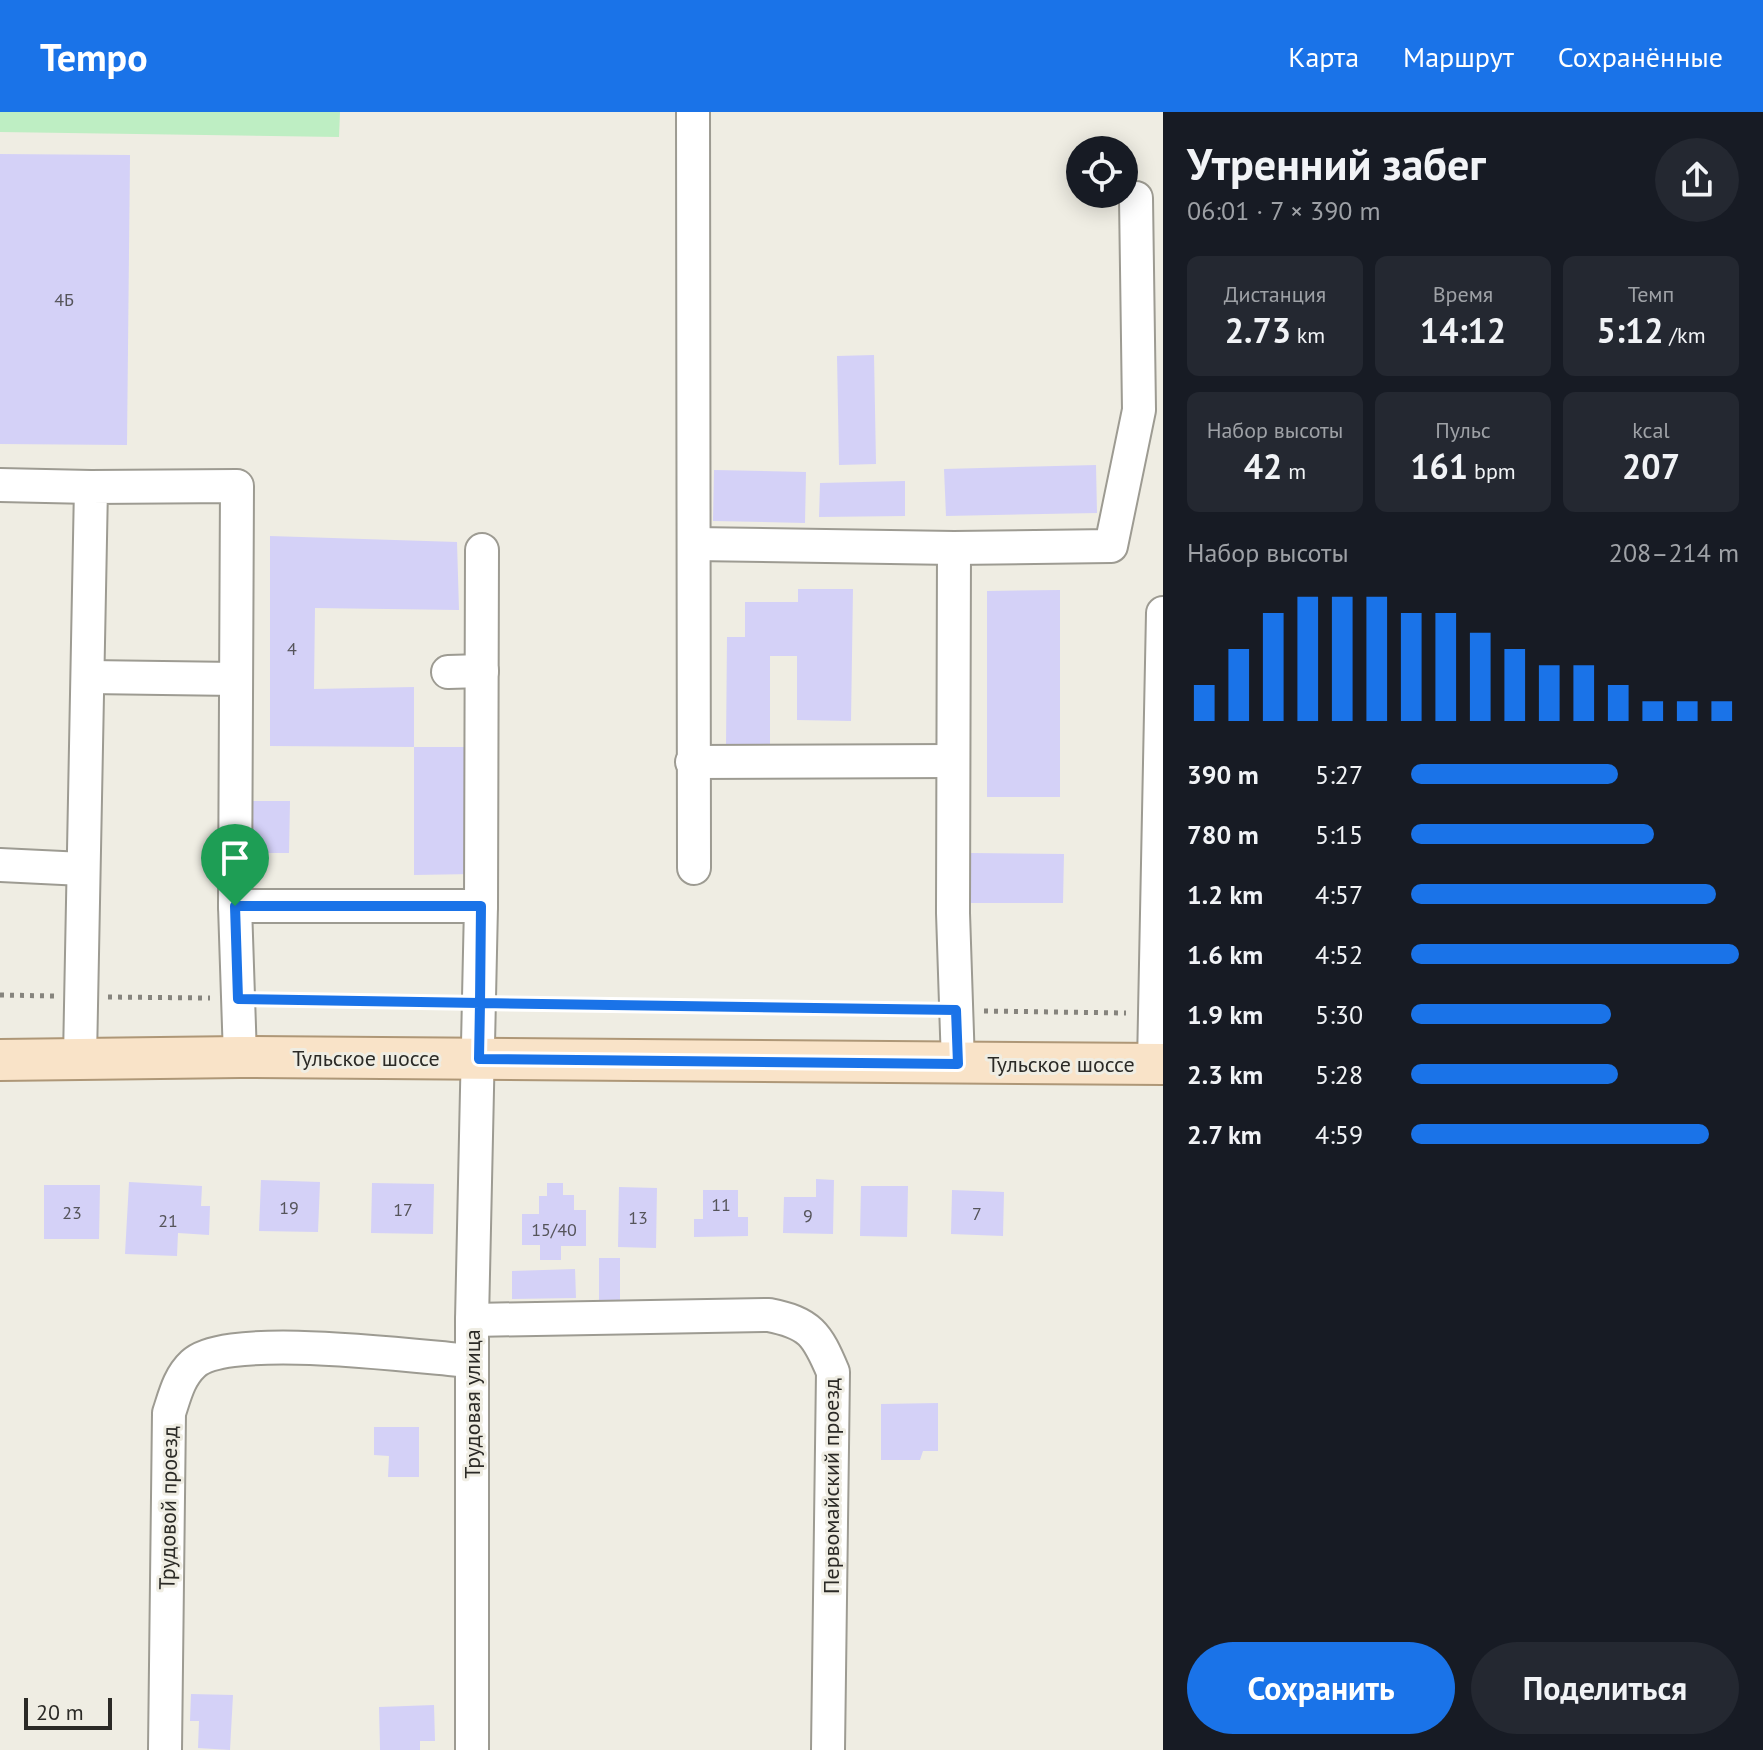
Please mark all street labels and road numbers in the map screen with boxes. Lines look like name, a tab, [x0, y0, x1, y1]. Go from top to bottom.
street label: Тульское шоссе	[292, 1044, 440, 1072]
street label: Тульское шоссе	[987, 1050, 1135, 1078]
street label: Трудовая улица	[458, 1329, 486, 1479]
street label: Первомайский проезд	[817, 1378, 845, 1594]
street label: Трудовой проезд	[153, 1426, 183, 1590]

